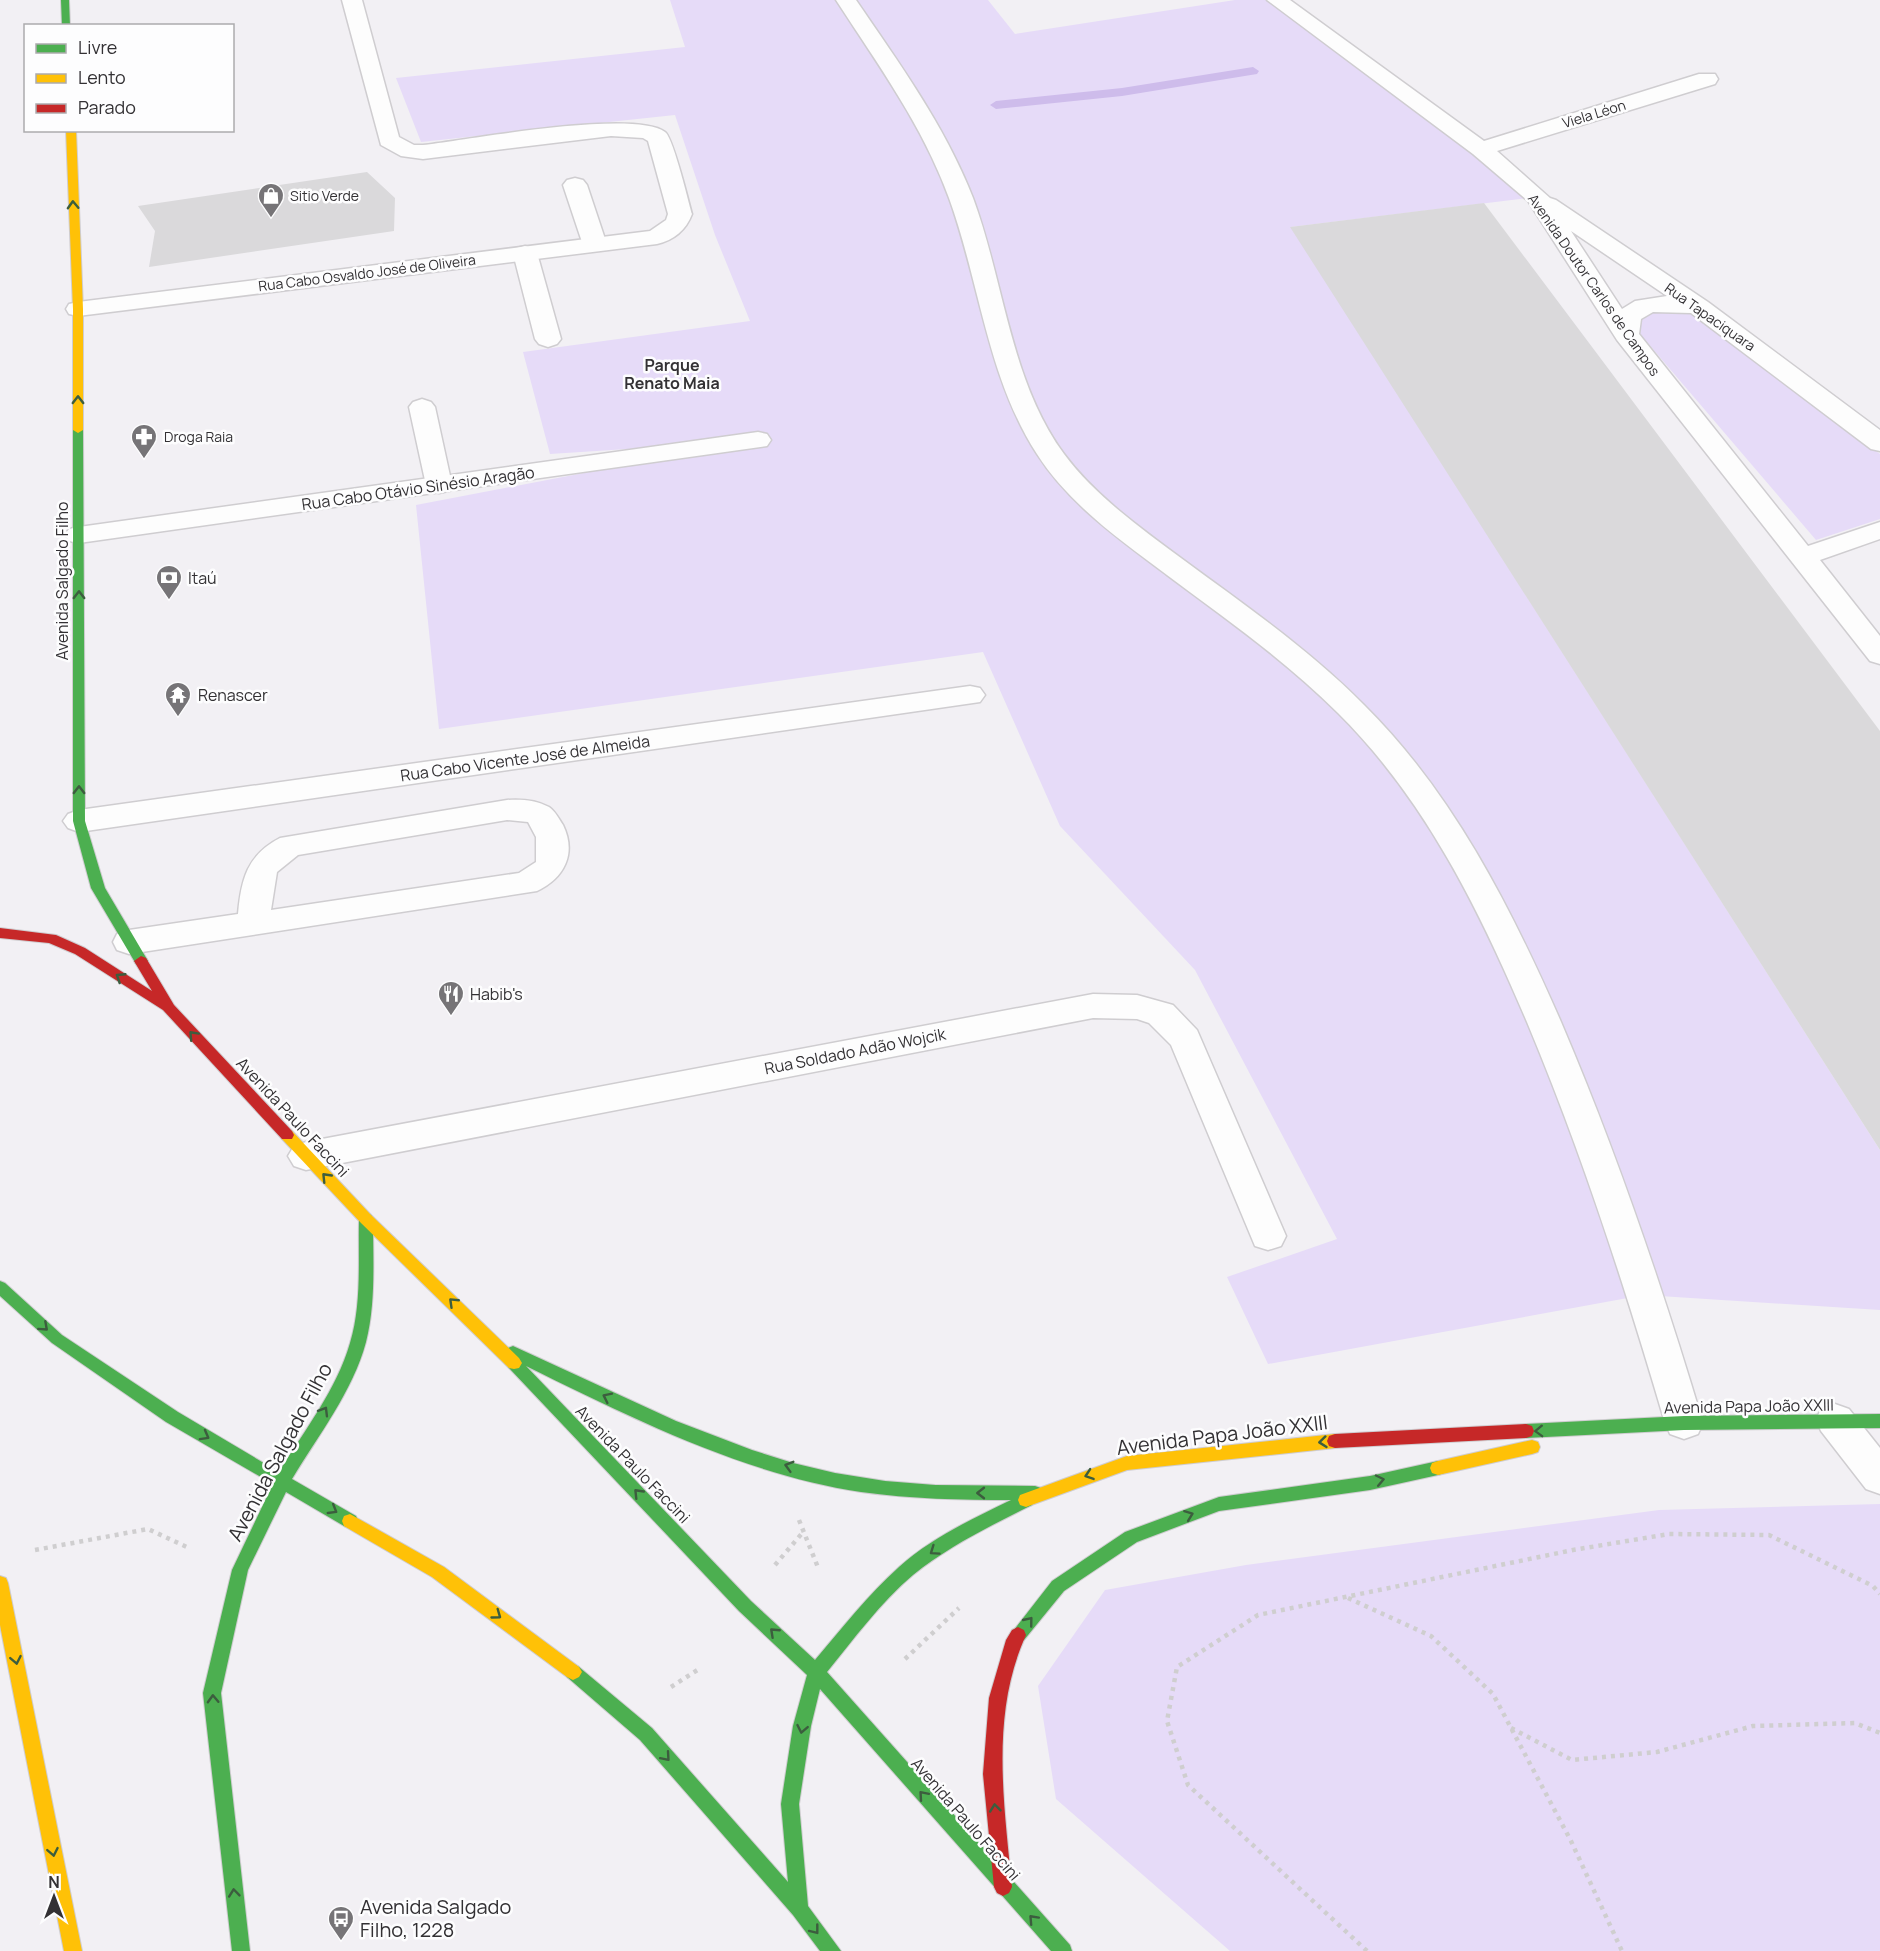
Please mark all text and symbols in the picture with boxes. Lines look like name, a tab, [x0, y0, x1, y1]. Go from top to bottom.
legend	[24, 24, 234, 132]
text: Livre	[78, 35, 117, 59]
text: Lento	[78, 65, 126, 89]
text: Parado	[78, 95, 136, 119]
street label: Viela Léon	[1560, 95, 1628, 132]
shop icon: Sitio Verde	[256, 181, 286, 219]
place label: Sitio Verde	[290, 186, 359, 205]
street label: Avenida Doutor Carlos de Campos	[1524, 190, 1665, 380]
one-way arrow	[67, 201, 80, 210]
street label: Rua Cabo Osvaldo José de Oliveira	[257, 250, 477, 295]
street label: Rua Tapaciquara	[1661, 278, 1759, 355]
district label: Parque Renato Maia	[624, 354, 720, 394]
one-way arrow	[72, 396, 84, 405]
pharmacy icon: Droga Raia	[129, 422, 159, 460]
place label: Droga Raia	[164, 427, 233, 446]
street label: Rua Cabo Otávio Sinésio Aragão	[300, 461, 536, 515]
street label: Avenida Salgado Filho	[51, 502, 73, 660]
bank icon: Itaú	[154, 563, 184, 601]
place label: Itaú	[188, 567, 217, 589]
one-way arrow	[73, 591, 85, 600]
temple icon: Renascer	[163, 680, 193, 718]
place label: Renascer	[198, 684, 268, 706]
street label: Rua Cabo Vicente José de Almeida	[399, 730, 651, 786]
one-way arrow	[73, 786, 85, 795]
one-way arrow	[116, 973, 127, 984]
restaurant icon: Habib's	[436, 979, 466, 1017]
place label: Habib's	[470, 983, 523, 1005]
street label: Rua Soldado Adão Wojcik	[762, 1022, 949, 1079]
one-way arrow	[189, 1031, 200, 1042]
street label: Avenida Paulo Faccini	[232, 1052, 354, 1182]
one-way arrow	[322, 1174, 333, 1184]
one-way arrow	[449, 1298, 459, 1309]
one-way arrow	[37, 1320, 47, 1331]
street label: Avenida Salgado Filho	[221, 1358, 338, 1546]
one-way arrow	[603, 1393, 614, 1405]
street label: Avenida Papa João XXIII	[1664, 1394, 1834, 1418]
street label: Avenida Paulo Faccini	[571, 1400, 695, 1528]
one-way arrow	[317, 1407, 329, 1417]
street label: Avenida Papa João XXIII	[1115, 1408, 1329, 1461]
one-way arrow	[1534, 1425, 1543, 1438]
one-way arrow	[199, 1429, 209, 1440]
one-way arrow	[1319, 1435, 1328, 1448]
one-way arrow	[784, 1461, 794, 1474]
one-way arrow	[1085, 1468, 1095, 1481]
one-way arrow	[1375, 1475, 1385, 1488]
one-way arrow	[977, 1487, 986, 1499]
one-way arrow	[634, 1489, 645, 1500]
one-way arrow	[327, 1502, 337, 1514]
one-way arrow	[1183, 1510, 1194, 1523]
one-way arrow	[929, 1544, 940, 1555]
one-way arrow	[491, 1608, 502, 1619]
one-way arrow	[1022, 1617, 1033, 1628]
one-way arrow	[770, 1629, 781, 1640]
one-way arrow	[9, 1655, 22, 1665]
one-way arrow	[207, 1695, 220, 1704]
one-way arrow	[796, 1724, 809, 1734]
one-way arrow	[659, 1750, 670, 1761]
street label: Avenida Paulo Faccini	[906, 1753, 1026, 1885]
one-way arrow	[919, 1791, 930, 1802]
one-way arrow	[989, 1803, 1002, 1812]
one-way arrow	[46, 1847, 59, 1857]
north arrow	[24, 1867, 84, 1927]
text: N	[48, 1871, 60, 1893]
one-way arrow	[228, 1888, 241, 1897]
place label: Avenida Salgado Filho, 1228	[360, 1893, 511, 1943]
bus stop icon: Avenida Salgado Filho, 1228	[326, 1904, 356, 1942]
one-way arrow	[1029, 1915, 1040, 1926]
one-way arrow	[808, 1923, 819, 1934]

